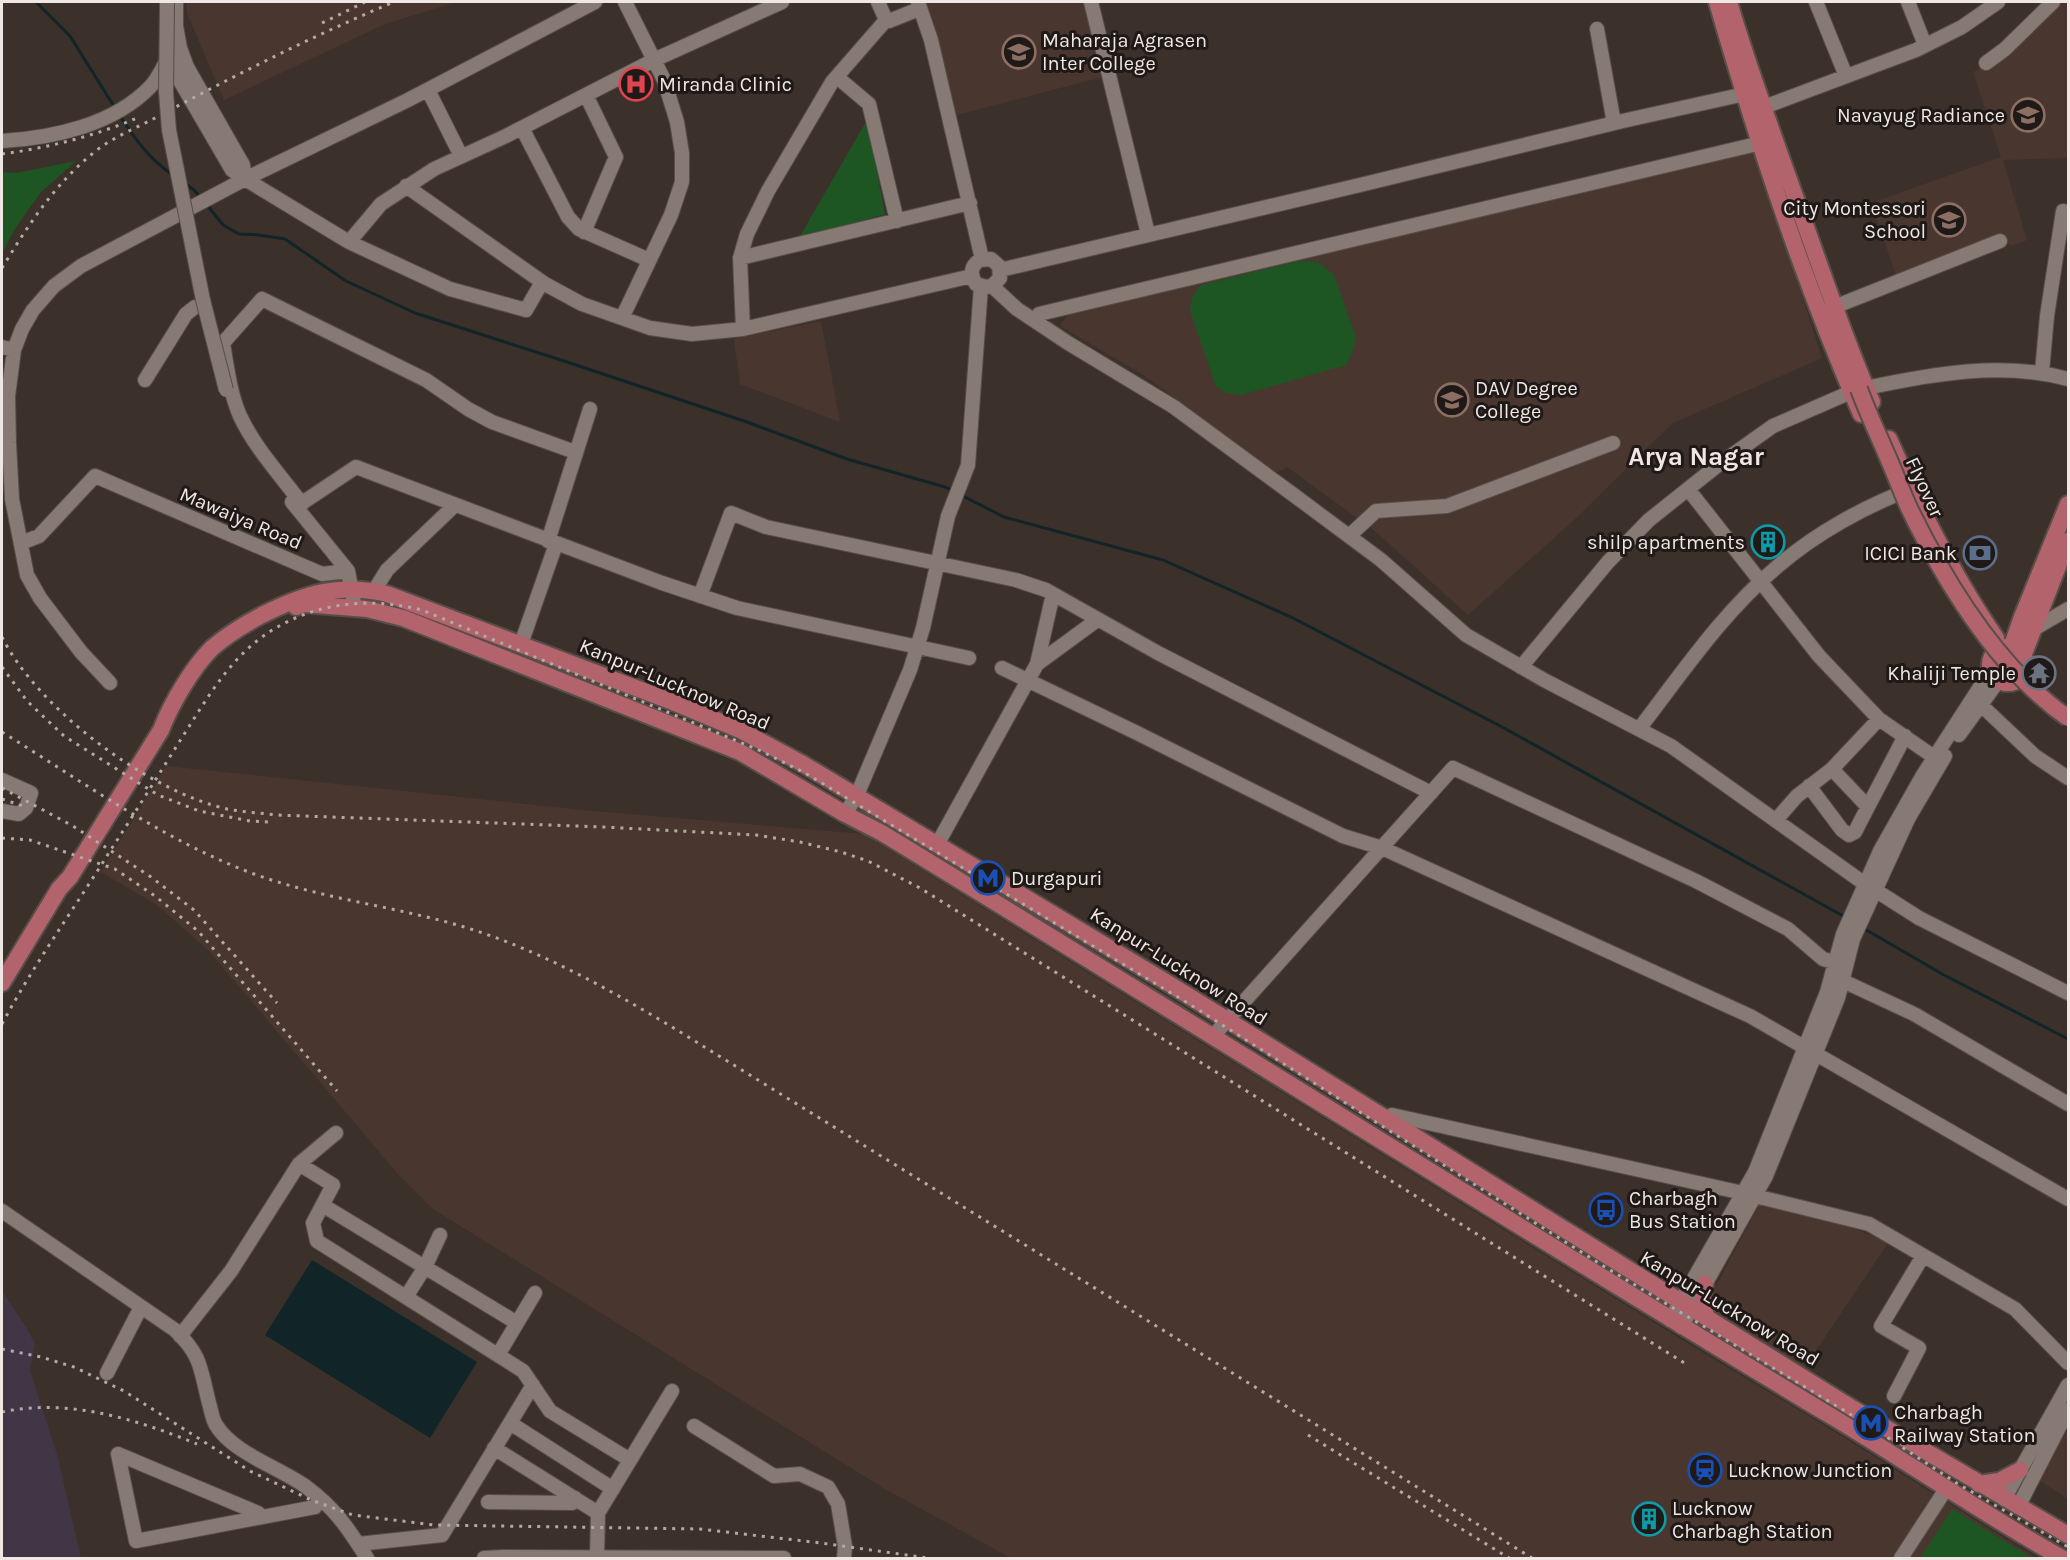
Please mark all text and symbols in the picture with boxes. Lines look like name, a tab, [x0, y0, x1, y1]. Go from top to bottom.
place label: Maharaja Agrasen Inter College	[1042, 29, 1207, 75]
school or university icon: Maharaja Agrasen Inter College	[1001, 34, 1037, 70]
hospital icon: Miranda Clinic	[618, 66, 654, 102]
place label: Miranda Clinic	[659, 73, 792, 96]
school or university icon: Navayug Radiance	[2010, 97, 2046, 133]
place label: Navayug Radiance	[1837, 104, 2005, 127]
place label: City Montessori School	[1783, 197, 1926, 243]
school or university icon: City Montessori School	[1931, 202, 1967, 238]
place label: DAV Degree College	[1475, 377, 1578, 423]
school or university icon: DAV Degree College	[1434, 382, 1470, 418]
district label: Arya Nagar	[1628, 441, 1765, 472]
street label: Flyover	[1901, 453, 1949, 522]
street label: Mawaiya Road	[176, 482, 305, 555]
building icon: shilp apartments	[1750, 524, 1786, 560]
place label: shilp apartments	[1587, 531, 1745, 554]
bank icon: ICICI Bank	[1962, 535, 1998, 571]
place label: ICICI Bank	[1864, 542, 1957, 565]
street label: Kanpur-Lucknow Road	[576, 634, 773, 735]
temple icon: Khaliji Temple	[2021, 655, 2057, 691]
place label: Khaliji Temple	[1887, 662, 2016, 685]
metro station icon: Durgapuri	[970, 860, 1006, 896]
place label: Durgapuri	[1011, 867, 1103, 890]
street label: Kanpur-Lucknow Road	[1086, 902, 1272, 1030]
place label: Charbagh Bus Station	[1629, 1187, 1736, 1233]
bus stop icon: Charbagh Bus Station	[1588, 1192, 1624, 1228]
street label: Kanpur-Lucknow Road	[1636, 1246, 1823, 1371]
place label: Charbagh Railway Station	[1894, 1401, 2035, 1447]
metro station icon: Charbagh Railway Station	[1853, 1405, 1889, 1441]
station icon: Lucknow Junction	[1687, 1452, 1723, 1488]
place label: Lucknow Junction	[1728, 1459, 1892, 1482]
place label: Lucknow Charbagh Station	[1672, 1497, 1833, 1543]
building icon: Lucknow Charbagh Station	[1631, 1501, 1667, 1537]

